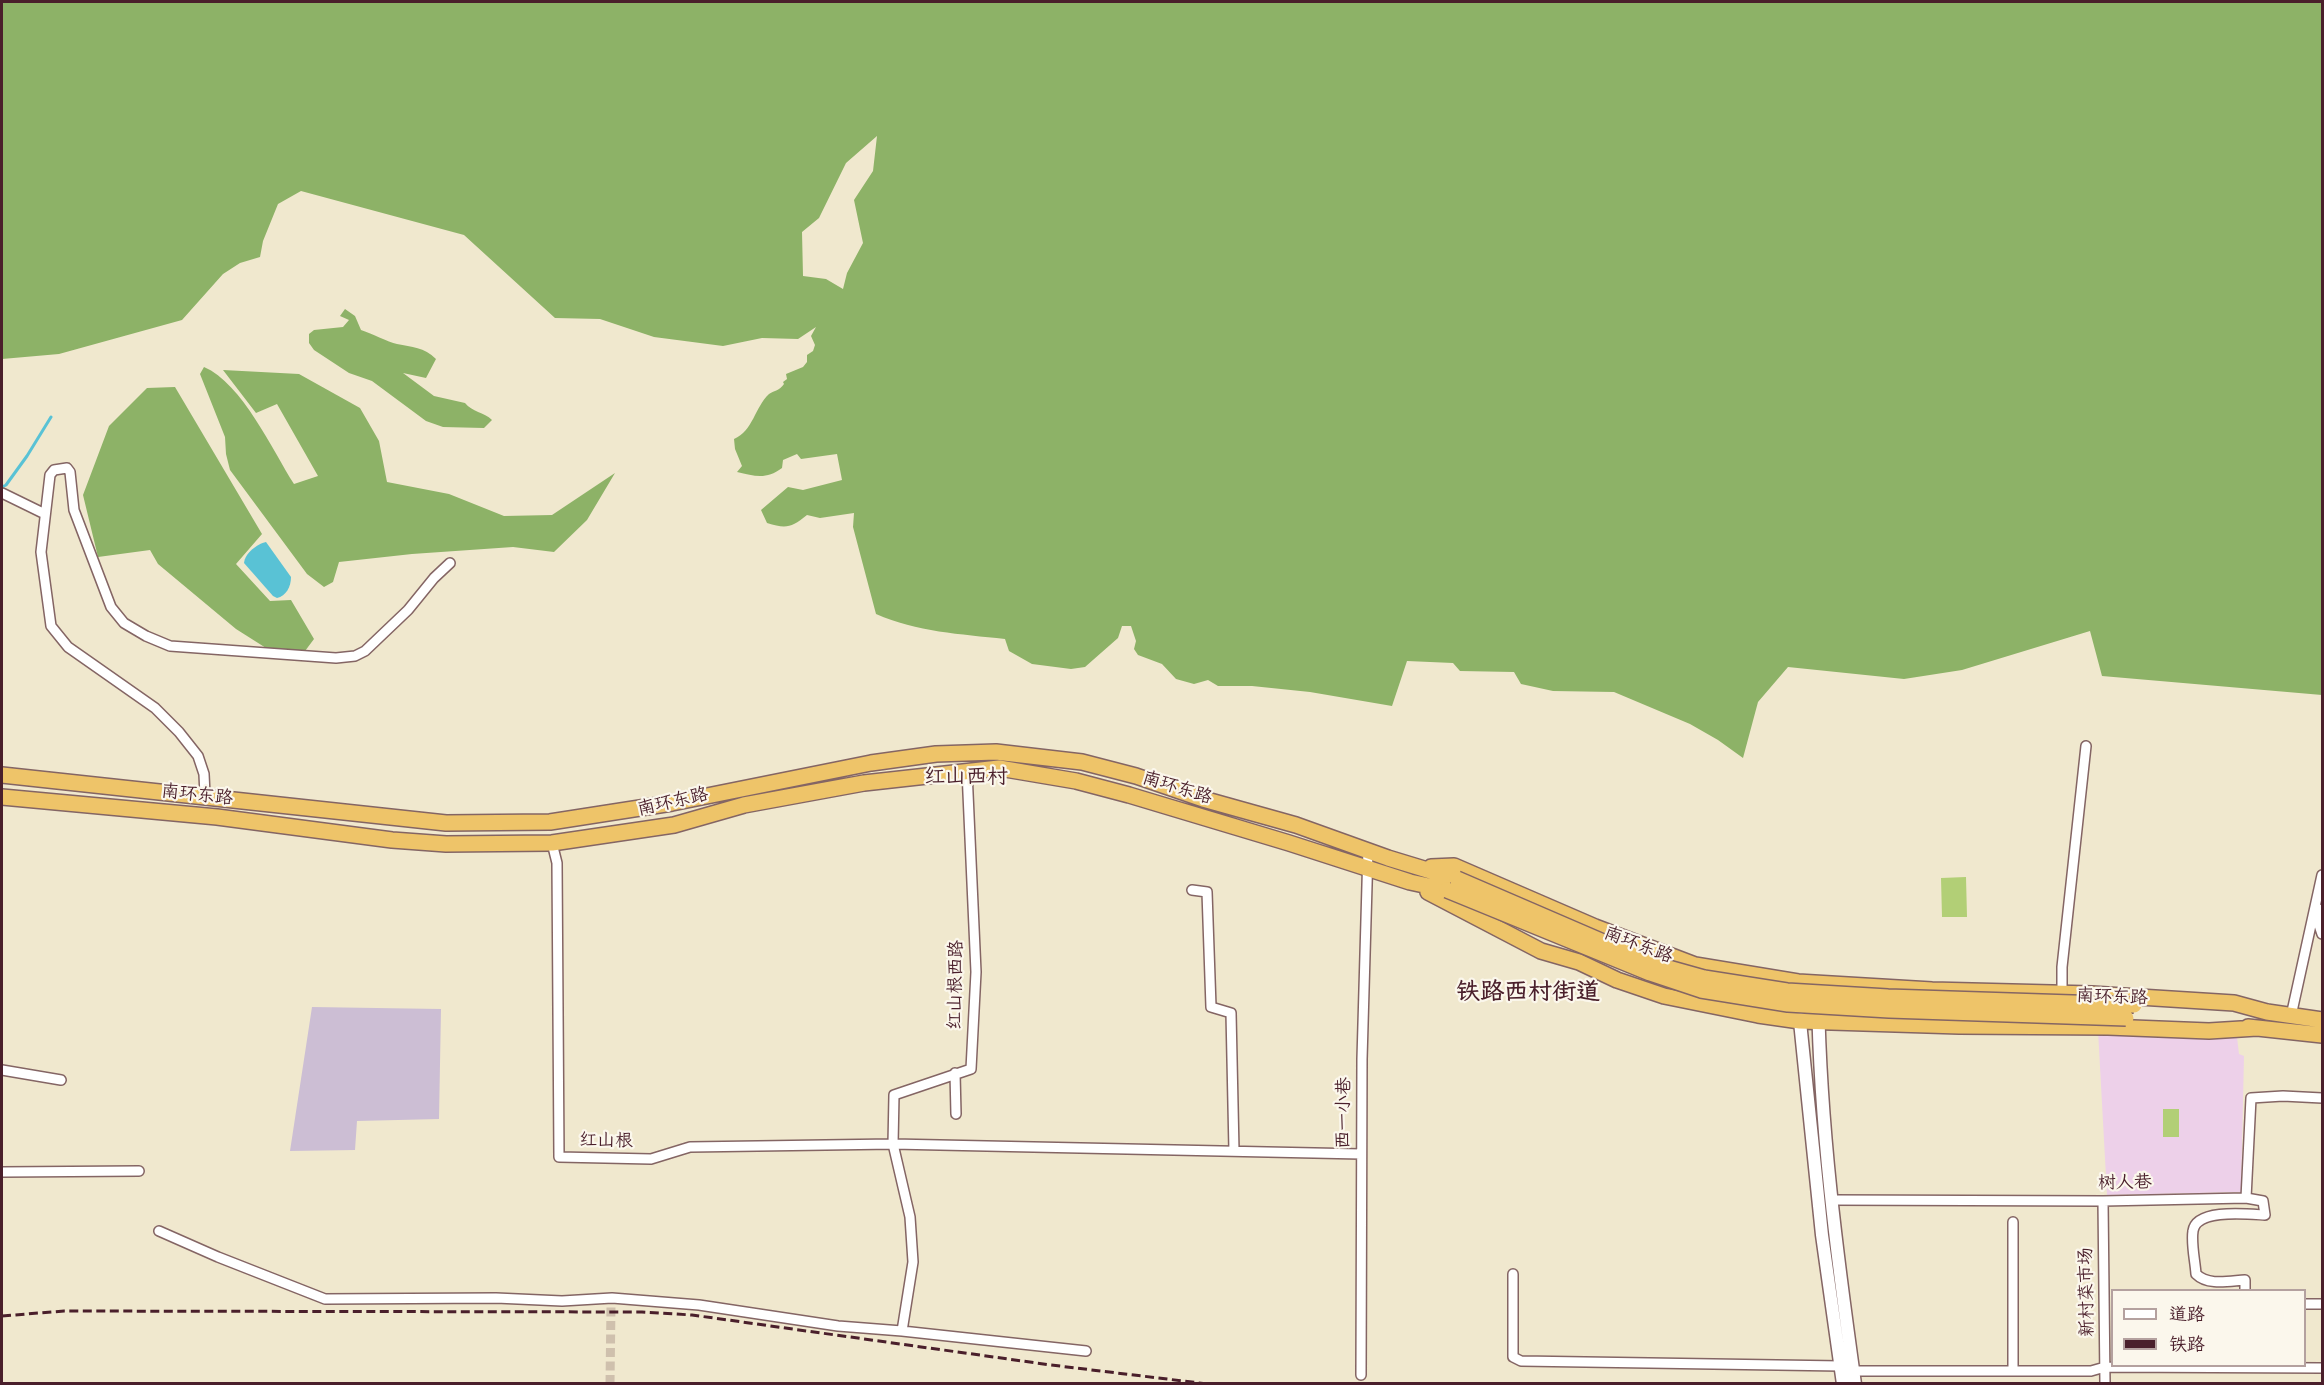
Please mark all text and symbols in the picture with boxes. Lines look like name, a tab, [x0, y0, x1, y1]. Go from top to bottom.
district label: 红山西村	[924, 766, 1008, 792]
street label: 南环东路	[1139, 768, 1215, 810]
street label: 南环东路	[160, 781, 234, 811]
street label: 南环东路	[635, 784, 711, 822]
street label: 南环东路	[1601, 923, 1675, 969]
street label: 红山根西路	[945, 940, 969, 1030]
district label: 铁路西村街道	[1456, 980, 1600, 1008]
street label: 南环东路	[2076, 986, 2148, 1010]
street label: 西一小巷	[1334, 1077, 1356, 1149]
street label: 红山根	[579, 1131, 633, 1153]
street label: 树人巷	[2098, 1173, 2152, 1195]
street label: 新村菜市场	[2076, 1247, 2100, 1337]
legend	[2111, 1289, 2306, 1367]
text: 道路	[2169, 1302, 2205, 1327]
text: 铁路	[2169, 1332, 2205, 1357]

